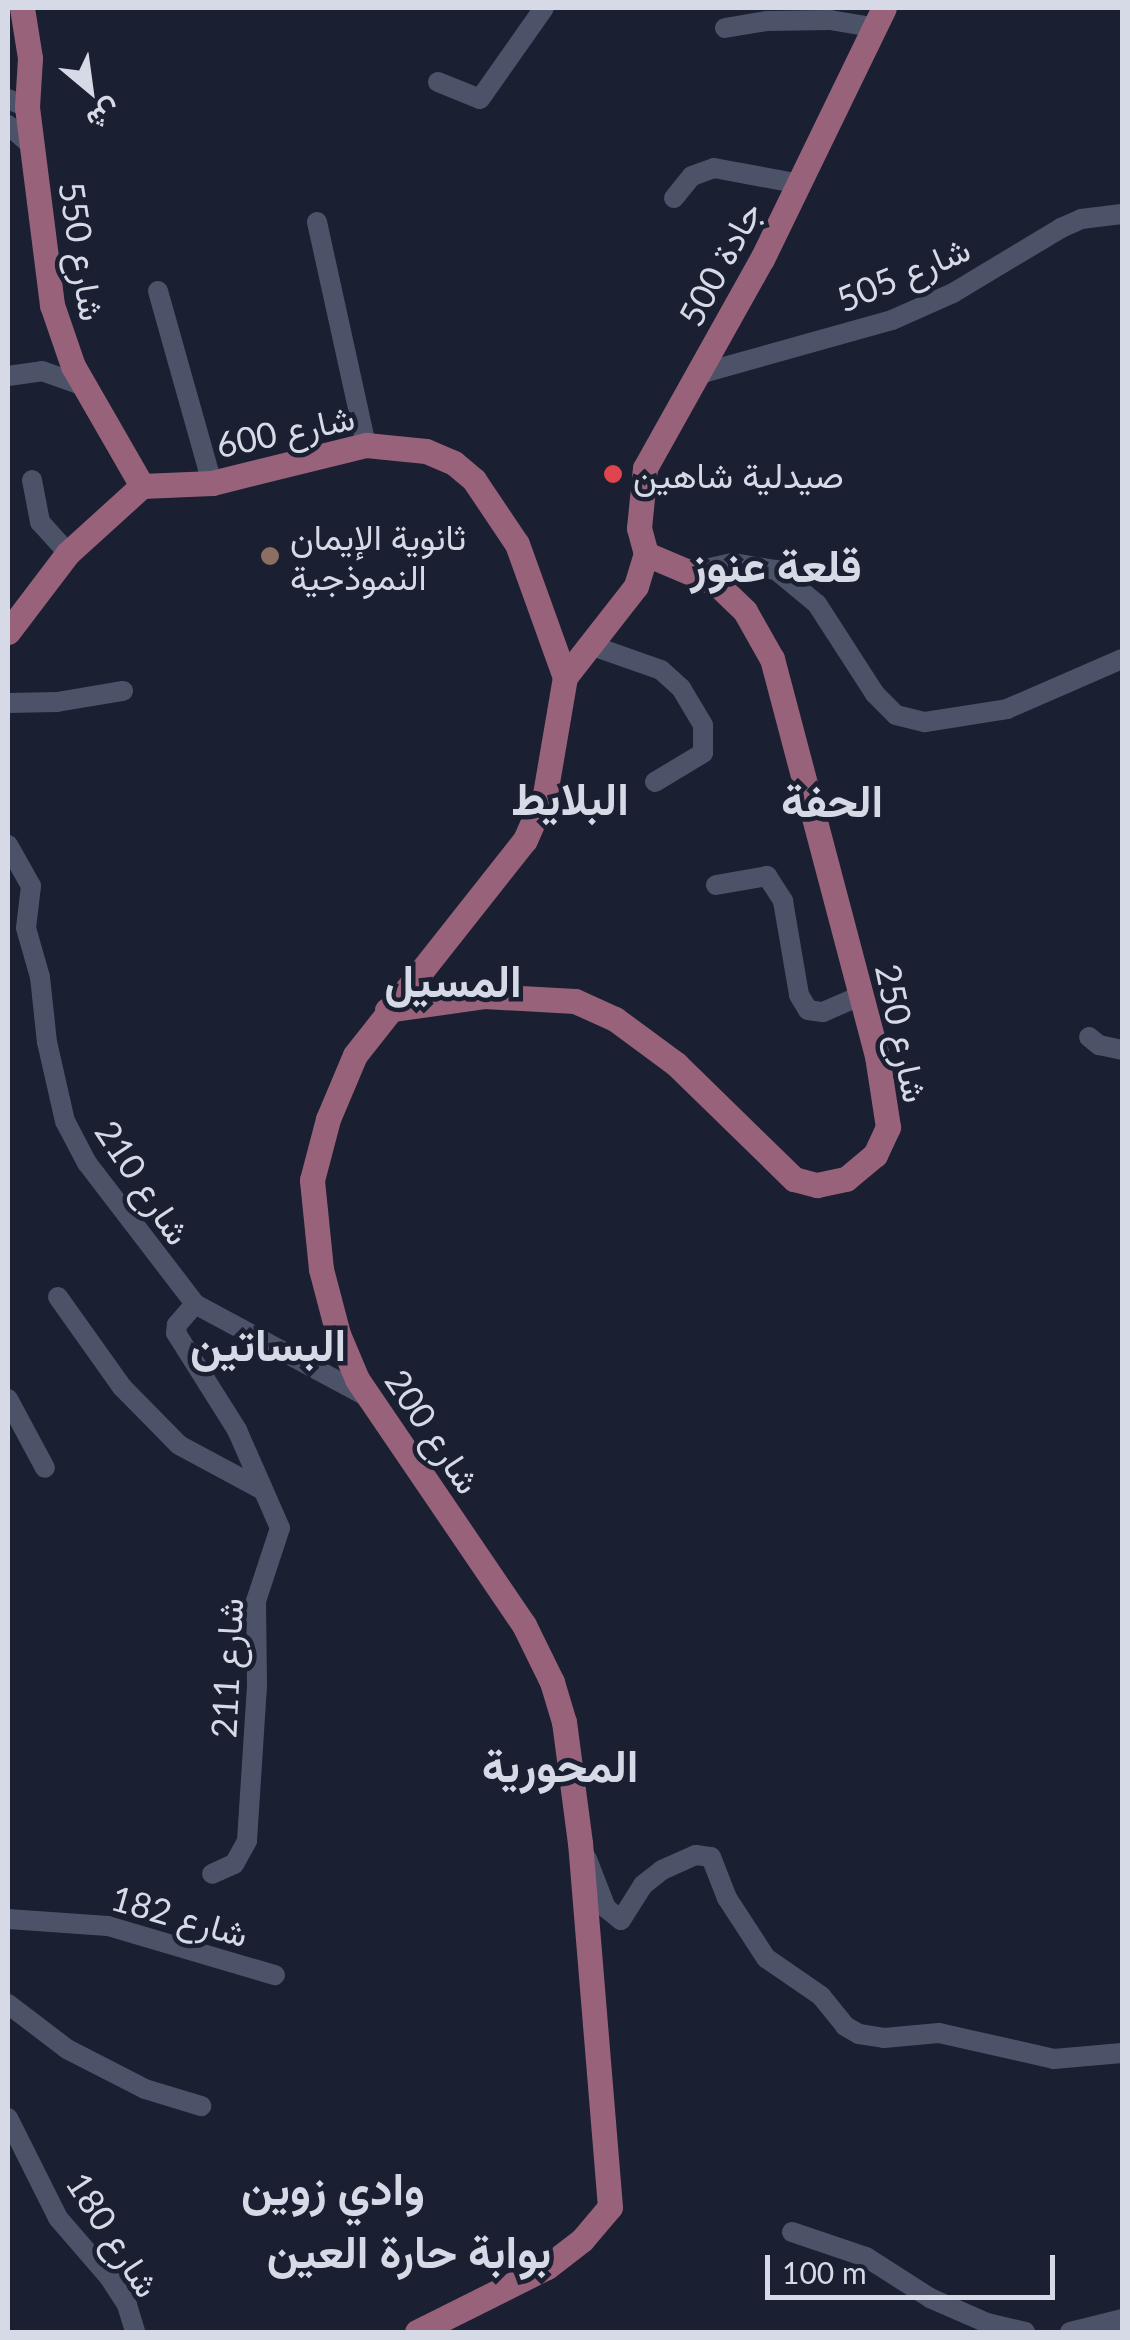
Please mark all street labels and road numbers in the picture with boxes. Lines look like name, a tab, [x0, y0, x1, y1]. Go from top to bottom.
street label: شارع 550	[51, 178, 115, 324]
street label: جادة 500	[669, 193, 769, 333]
street label: شارع 505	[830, 226, 976, 320]
street label: شارع 600	[212, 395, 358, 465]
street label: شارع 250	[868, 960, 938, 1106]
street label: شارع 210	[87, 1112, 201, 1252]
street label: شارع 200	[377, 1361, 491, 1501]
street label: شارع 211	[201, 1597, 251, 1739]
street label: شارع 182	[107, 1875, 253, 1955]
street label: شارع 180	[58, 2164, 170, 2304]

